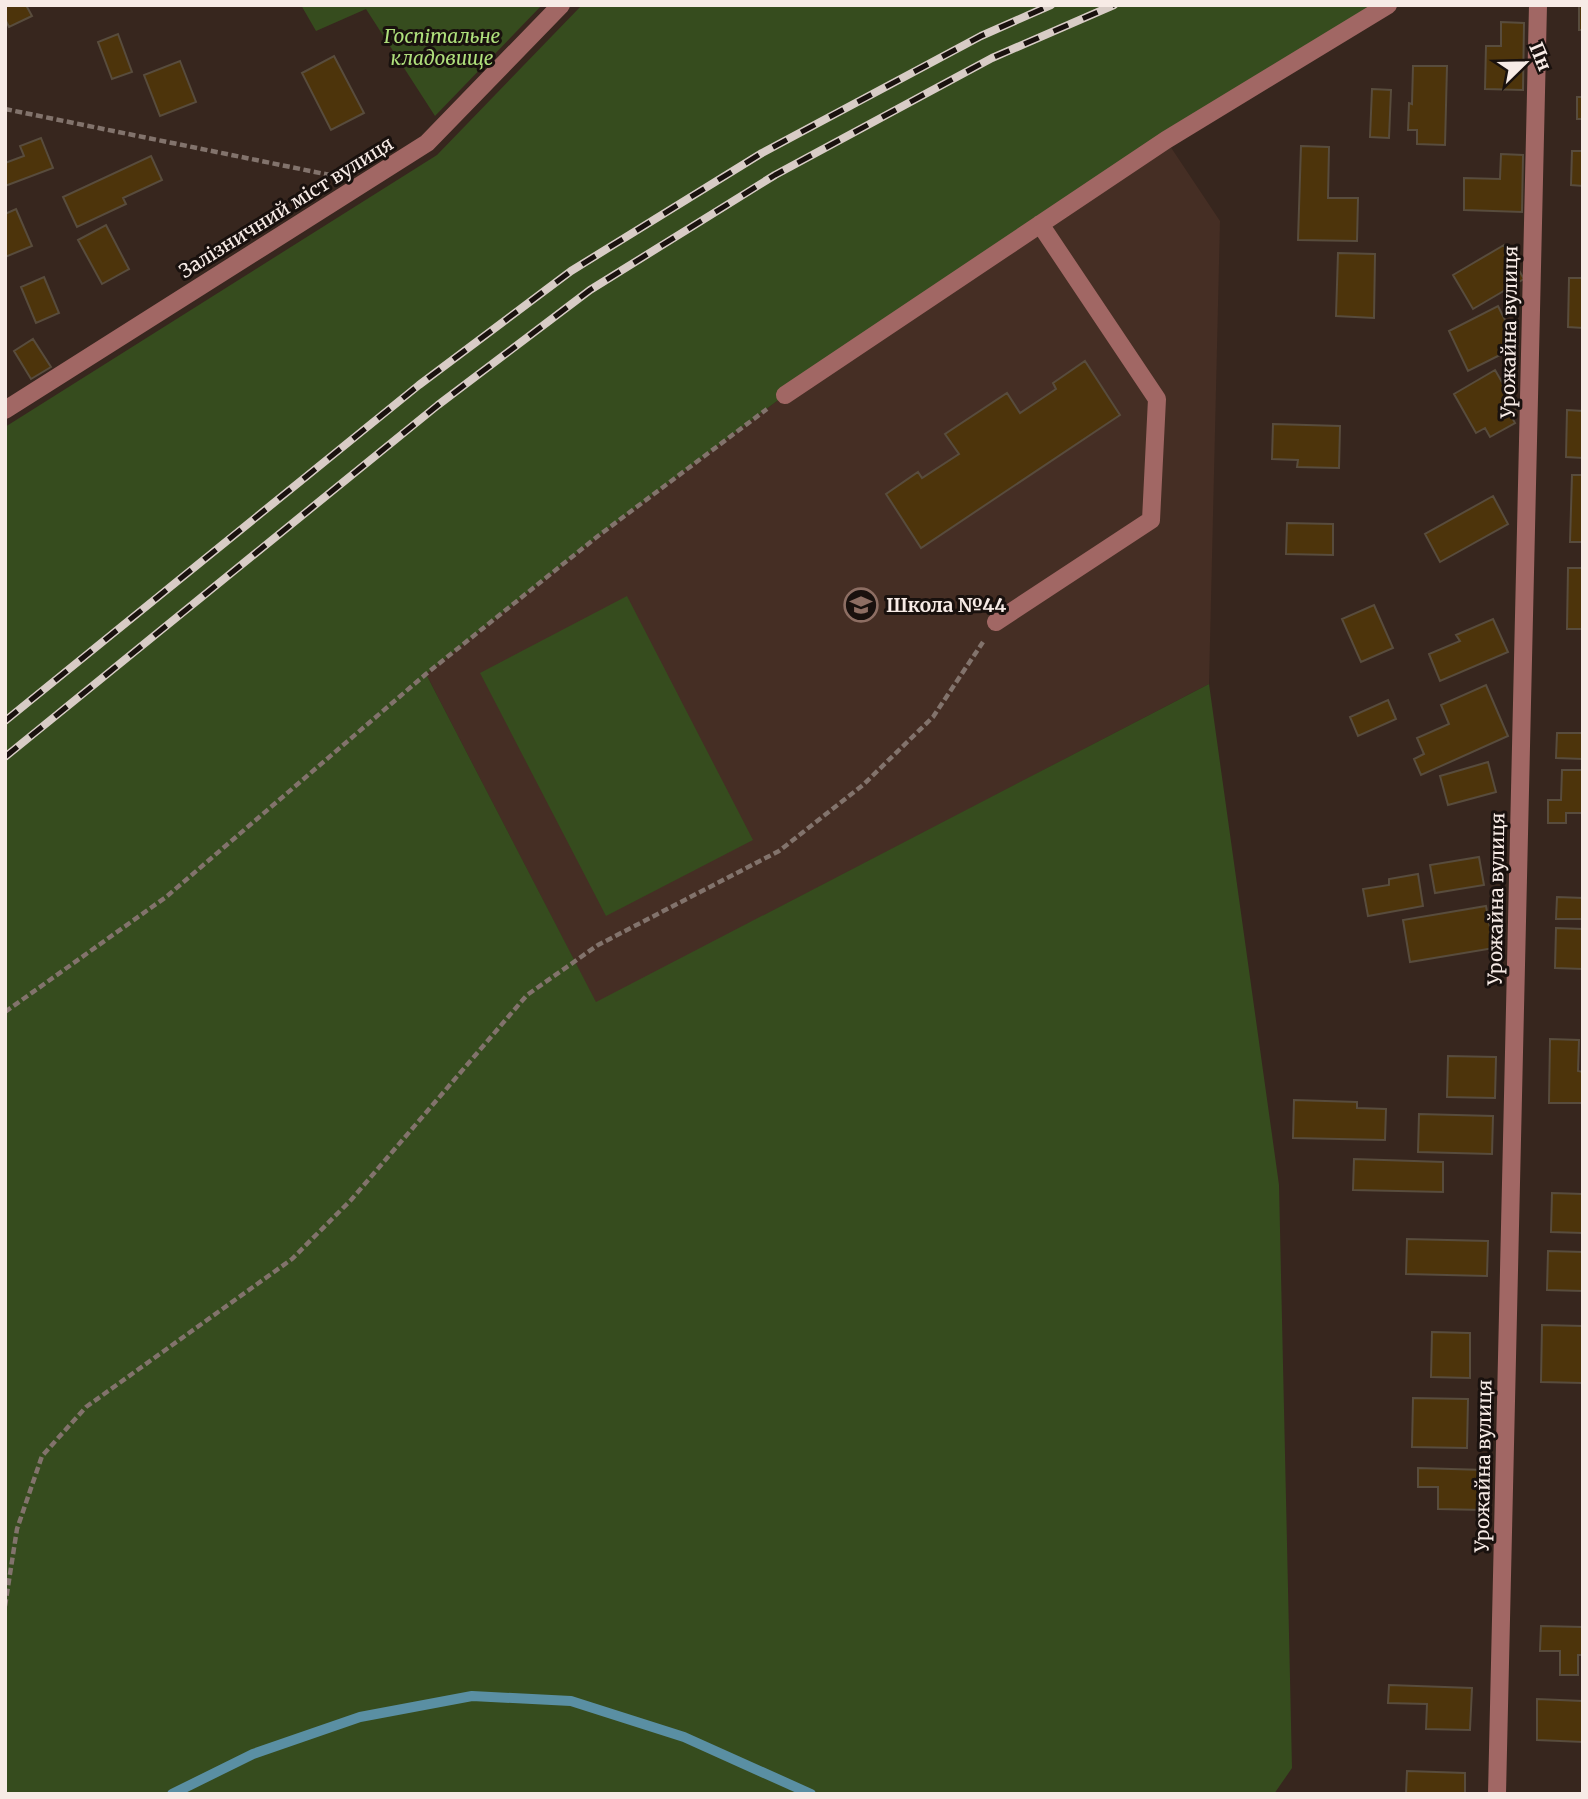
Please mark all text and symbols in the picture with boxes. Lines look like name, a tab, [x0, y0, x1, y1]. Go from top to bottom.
park label: Госпітальне кладовище	[384, 24, 501, 70]
north arrow	[1490, 28, 1560, 98]
text: Пн	[1524, 39, 1557, 74]
street label: Залізничний міст вулиця	[174, 131, 398, 283]
street label: Урожайна вулиця	[1495, 245, 1523, 420]
school or university icon: Школа №44	[842, 586, 880, 624]
place label: Школа №44	[886, 593, 1006, 617]
street label: Урожайна вулиця	[1482, 812, 1510, 987]
street label: Урожайна вулиця	[1469, 1379, 1497, 1554]

